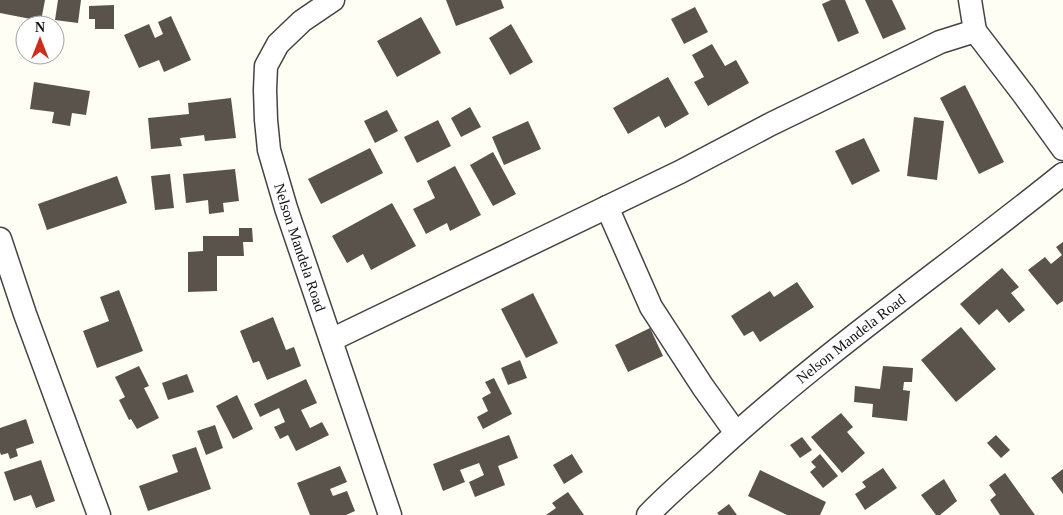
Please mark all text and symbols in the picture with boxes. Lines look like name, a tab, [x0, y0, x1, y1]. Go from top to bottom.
north arrow	[15, 15, 65, 65]
text: N	[35, 20, 45, 35]
street label: Nelson Mandela Road	[271, 181, 329, 314]
street label: Nelson Mandela Road	[793, 291, 909, 387]

